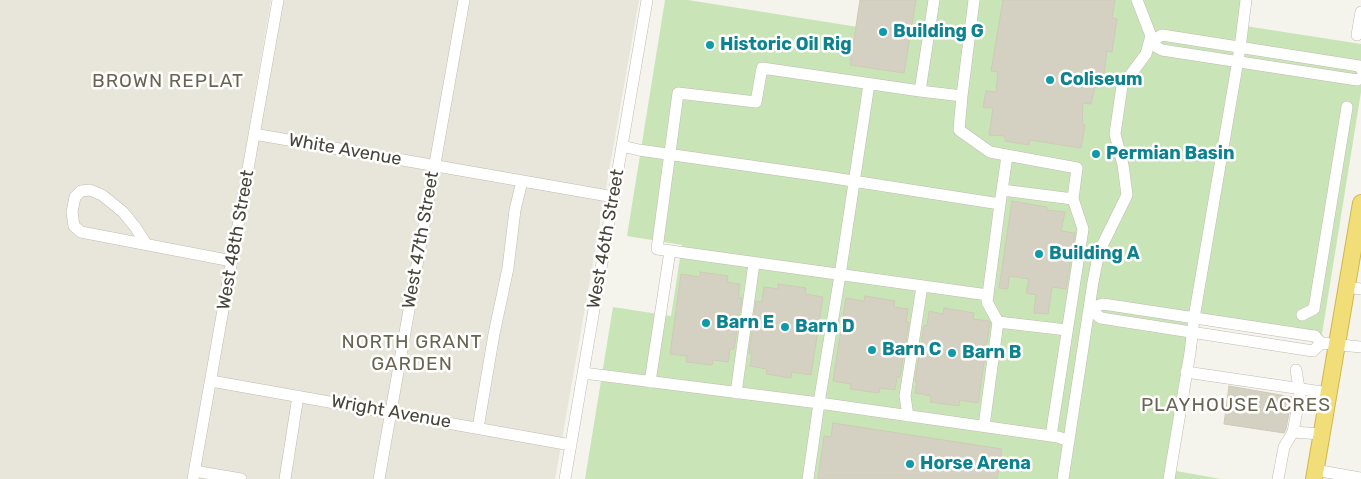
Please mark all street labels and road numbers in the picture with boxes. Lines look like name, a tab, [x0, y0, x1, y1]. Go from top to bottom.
street label: White Avenue	[287, 129, 403, 171]
street label: West 48th Street	[213, 168, 259, 312]
street label: West 46th Street	[583, 168, 629, 310]
street label: West 47th Street	[398, 170, 444, 310]
street label: Wright Avenue	[329, 391, 453, 433]

